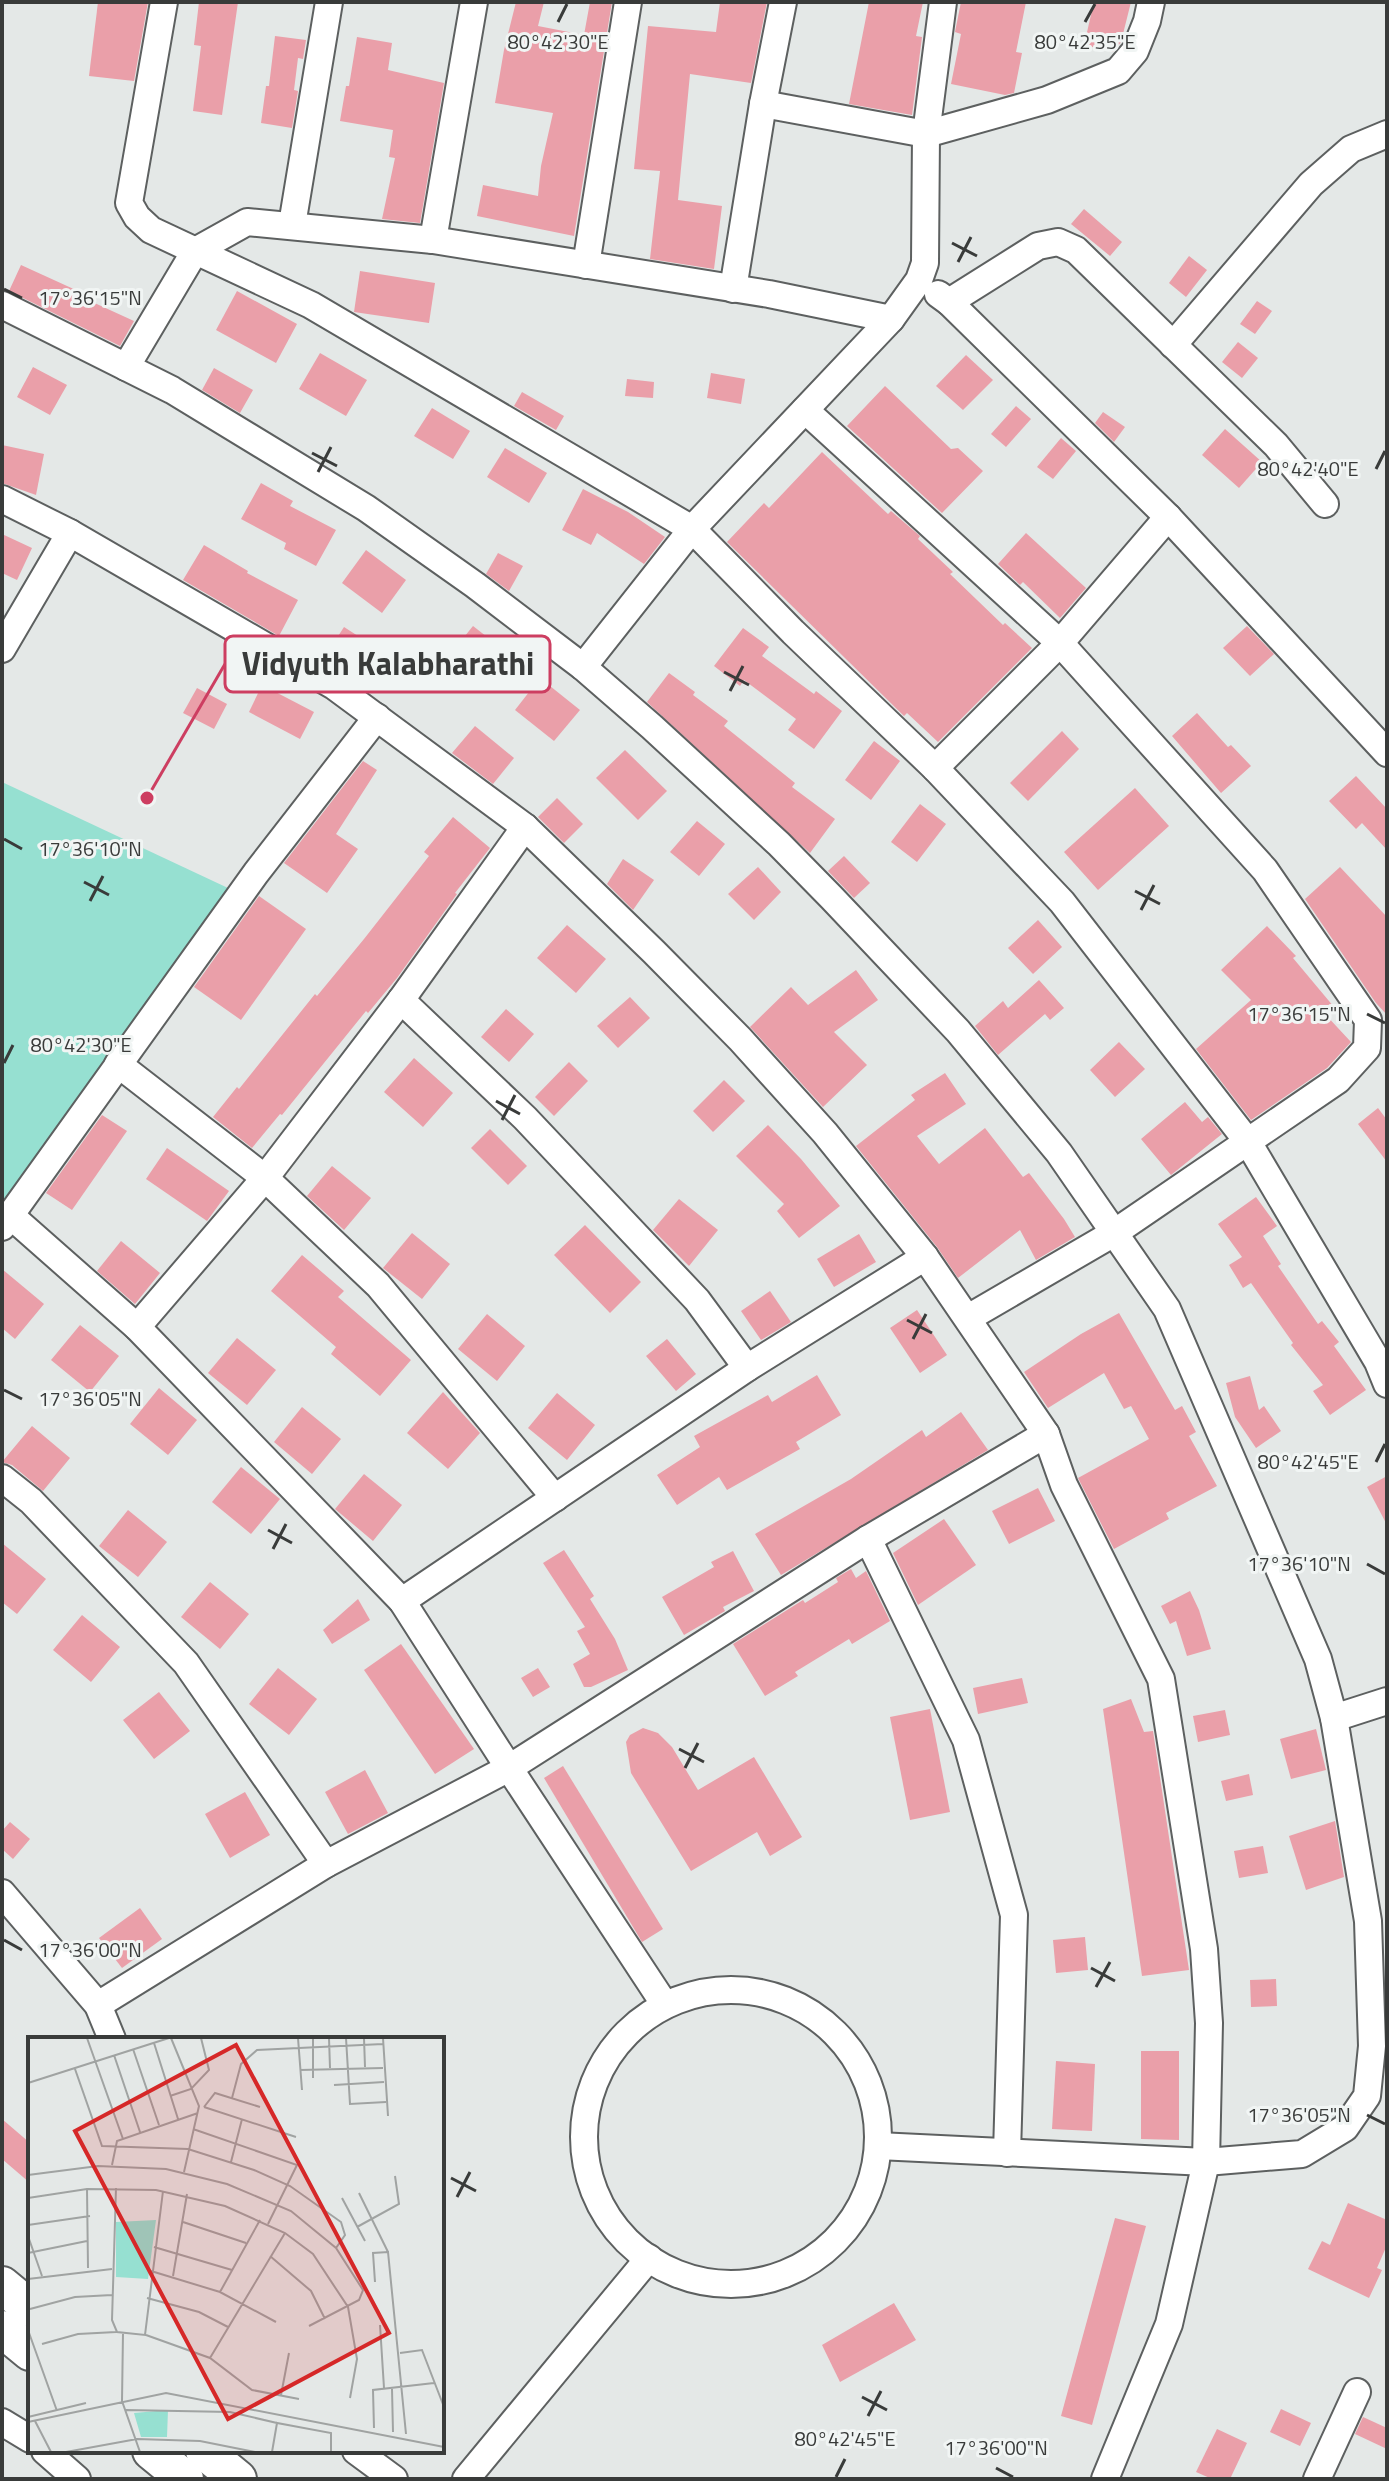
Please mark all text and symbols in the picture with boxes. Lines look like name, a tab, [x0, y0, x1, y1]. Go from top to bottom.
text: 80°42'30"E	[507, 26, 609, 57]
text: 80°42'35"E	[1034, 26, 1136, 57]
text: 17°36'15"N	[38, 282, 142, 313]
text: 80°42'40"E	[1257, 453, 1359, 484]
callout: Vidyuth Kalabharathi	[225, 636, 550, 692]
text: Vidyuth Kalabharathi	[242, 639, 534, 687]
text: 17°36'10"N	[38, 833, 142, 864]
text: 17°36'15"N	[1247, 998, 1351, 1029]
text: 80°42'30"E	[30, 1029, 132, 1060]
text: 17°36'05"N	[38, 1383, 142, 1414]
text: 80°42'45"E	[1257, 1446, 1359, 1477]
text: 17°36'10"N	[1247, 1548, 1351, 1579]
text: 17°36'00"N	[38, 1934, 142, 1965]
inset map	[28, 2037, 444, 2453]
text: 17°36'05"N	[1247, 2099, 1351, 2130]
text: 80°42'45"E	[794, 2423, 896, 2454]
text: 17°36'00"N	[944, 2432, 1048, 2463]

